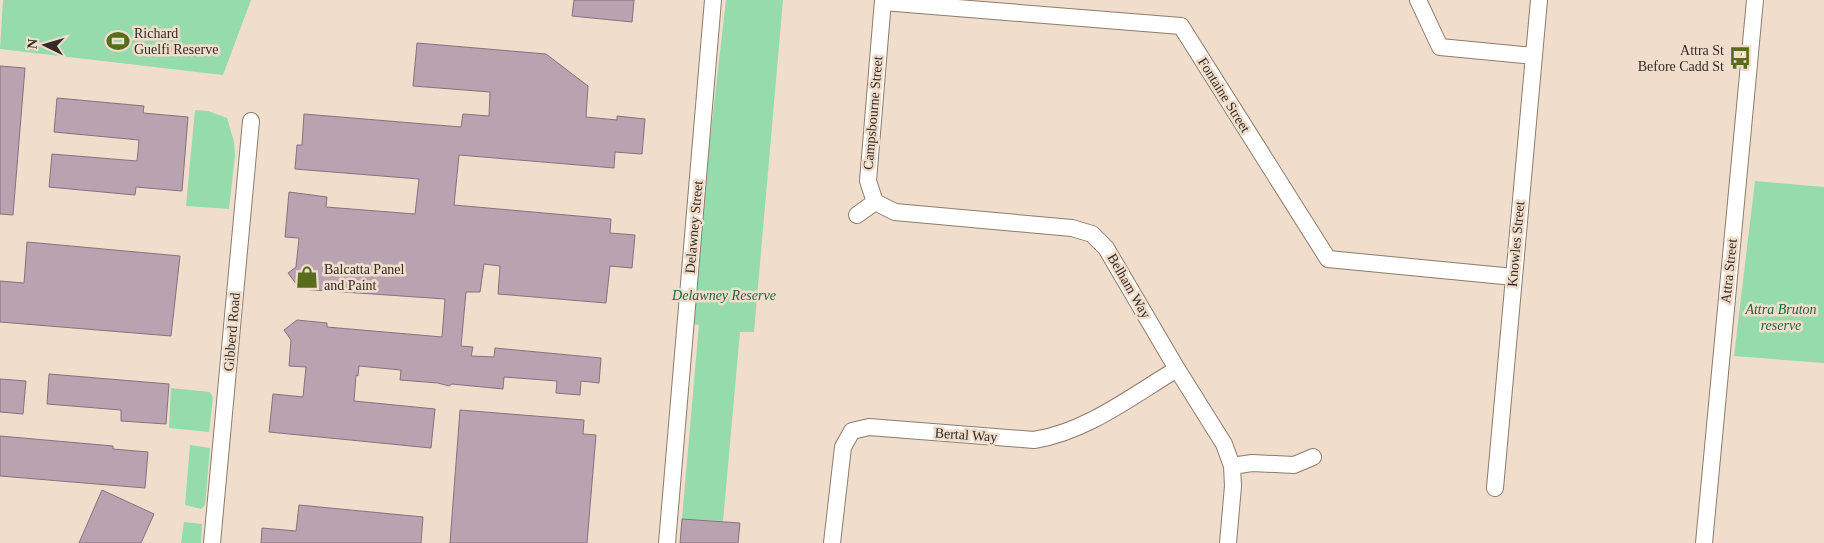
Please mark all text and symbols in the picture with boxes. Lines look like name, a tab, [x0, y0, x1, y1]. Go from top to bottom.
north arrow	[20, 20, 70, 70]
place label: Richard Guelfi Reserve	[134, 26, 218, 57]
sports icon: Richard Guelfi Reserve	[105, 28, 131, 54]
text: N	[25, 38, 40, 50]
place label: Attra St Before Cadd St	[1638, 43, 1724, 74]
bus stop icon: Attra St Before Cadd St	[1727, 45, 1753, 71]
street label: Campsbourne Street	[861, 55, 885, 170]
street label: Fontaine Street	[1195, 55, 1253, 135]
street label: Delawney Street	[682, 180, 706, 274]
street label: Knowles Street	[1505, 200, 1527, 287]
street label: Attra Street	[1718, 238, 1740, 304]
street label: Belham Way	[1104, 251, 1154, 321]
place label: Balcatta Panel and Paint	[324, 262, 405, 293]
shop icon: Balcatta Panel and Paint	[294, 264, 320, 290]
park label: Delawney Reserve	[671, 288, 776, 303]
street label: Gibberd Road	[221, 292, 243, 372]
park label: Attra Bruton reserve	[1744, 302, 1817, 333]
street label: Bertal Way	[934, 425, 998, 445]

